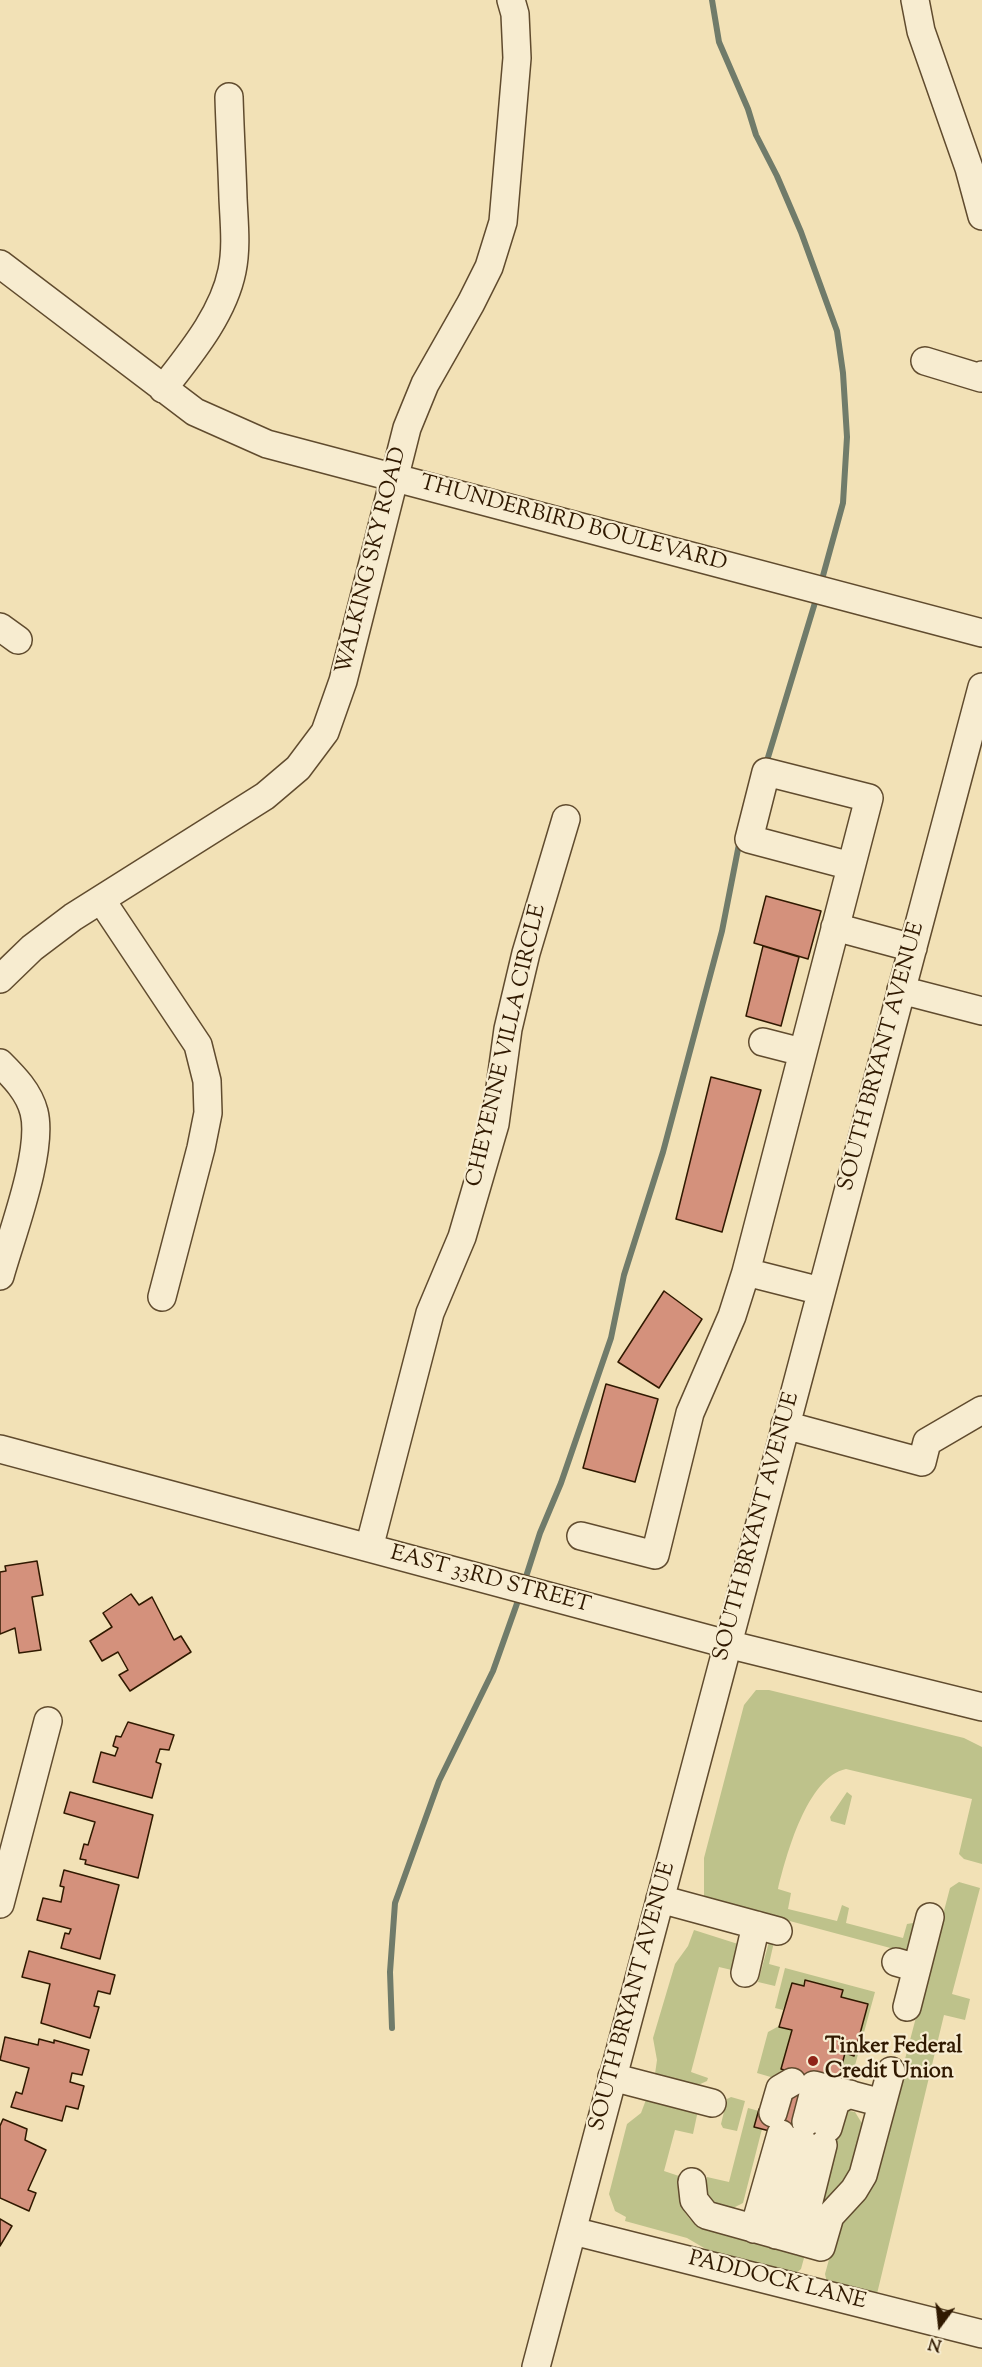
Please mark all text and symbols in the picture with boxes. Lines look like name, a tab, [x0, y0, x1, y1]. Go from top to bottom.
street label: WALKING SKY ROAD	[332, 445, 414, 677]
street label: THUNDERBIRD BOULEVARD	[417, 471, 729, 579]
street label: CHEYENNE VILLA CIRCLE	[463, 902, 553, 1190]
street label: SOUTH BRYANT AVENUE	[834, 920, 932, 1194]
street label: SOUTH BRYANT AVENUE	[709, 1390, 807, 1664]
street label: EAST 33RD STREET	[387, 1542, 593, 1620]
street label: SOUTH BRYANT AVENUE	[585, 1860, 683, 2134]
place label: Tinker Federal Credit Union	[825, 2035, 962, 2086]
marker: Tinker Federal Credit Union	[806, 2054, 820, 2068]
street label: PADDOCK LANE	[685, 2247, 869, 2317]
north arrow	[910, 2295, 970, 2355]
text: N	[926, 2330, 944, 2356]

